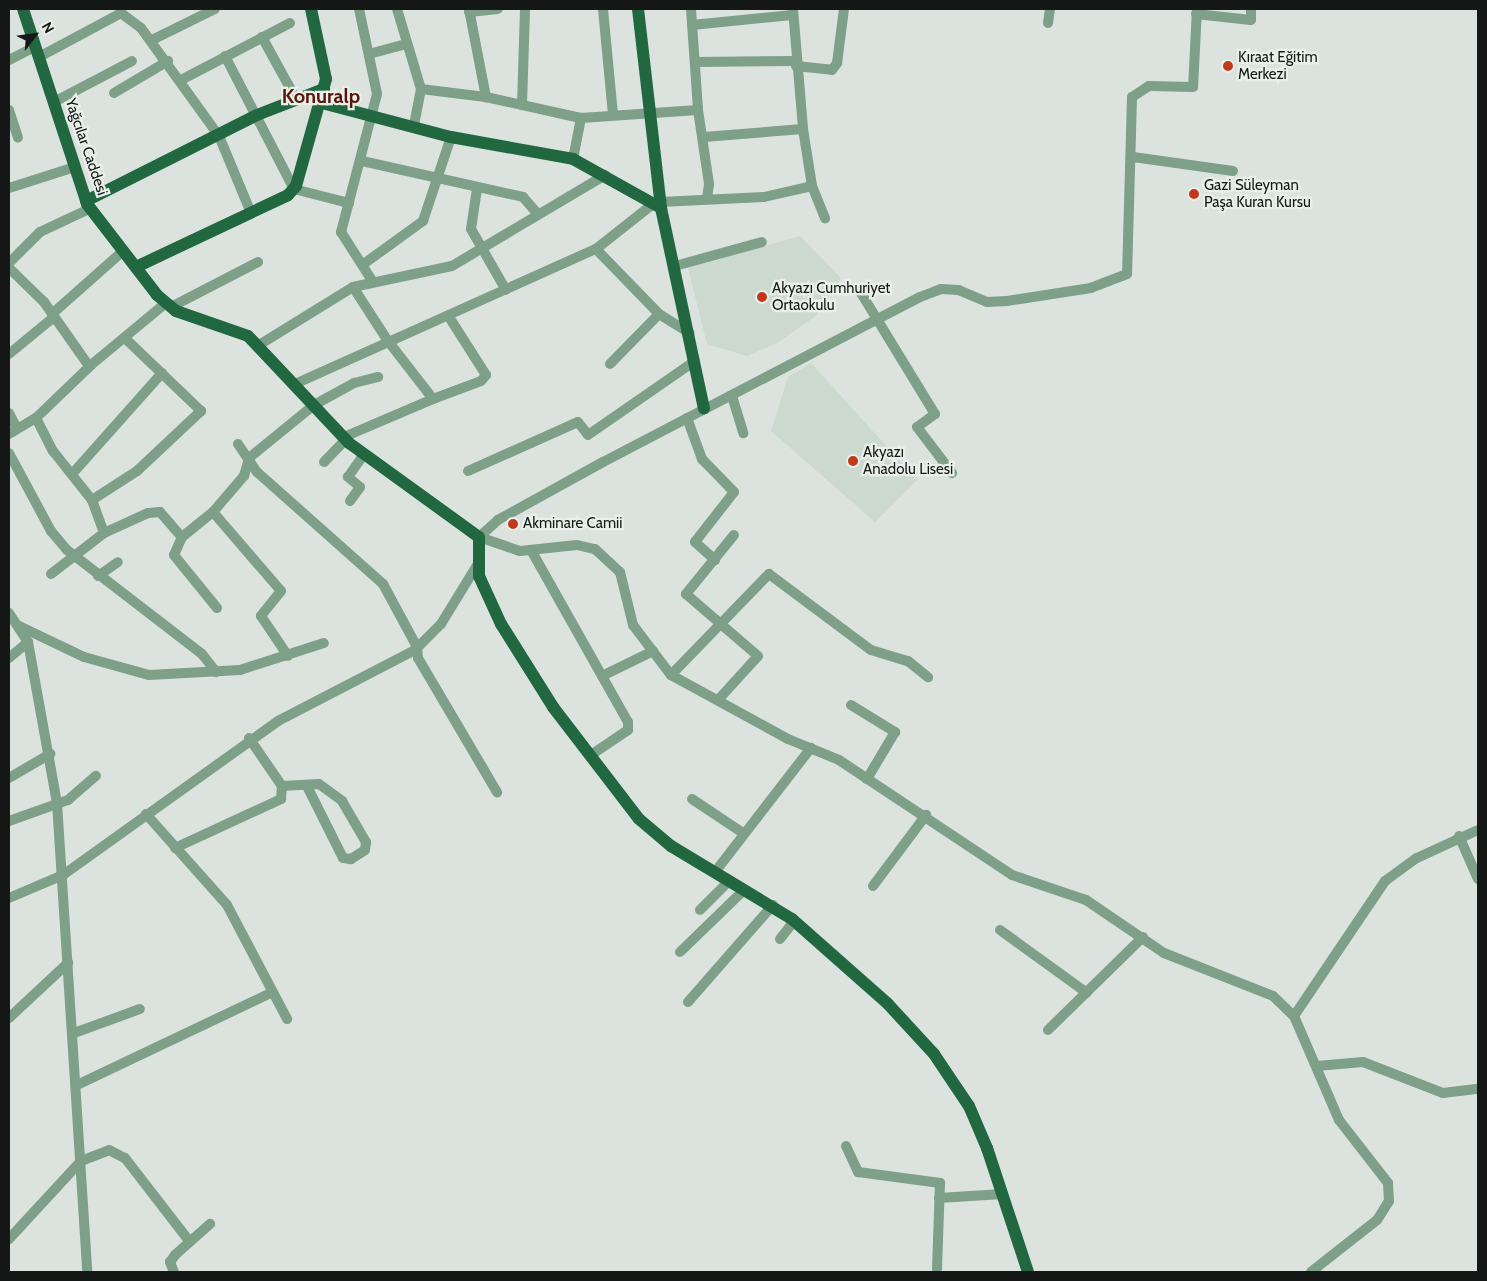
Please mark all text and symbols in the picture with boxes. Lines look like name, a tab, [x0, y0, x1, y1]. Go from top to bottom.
north arrow	[10, 10, 60, 60]
text: N	[38, 19, 58, 36]
place label: Kıraat Eğitim Merkezi	[1238, 48, 1318, 83]
marker: Kıraat Eğitim Merkezi	[1222, 60, 1234, 72]
district label: Konuralp	[282, 84, 360, 108]
street label: Yağcılar Caddesi	[61, 96, 111, 198]
place label: Gazi Süleyman Paşa Kuran Kursu	[1204, 176, 1311, 211]
marker: Gazi Süleyman Paşa Kuran Kursu	[1188, 188, 1200, 200]
place label: Akyazı Cumhuriyet Ortaokulu	[772, 279, 890, 314]
marker: Akyazı Cumhuriyet Ortaokulu	[756, 291, 768, 303]
place label: Akyazı Anadolu Lisesi	[863, 443, 953, 478]
marker: Akyazı Anadolu Lisesi	[847, 455, 859, 467]
place label: Akminare Camii	[523, 515, 622, 533]
marker: Akminare Camii	[507, 518, 519, 530]

